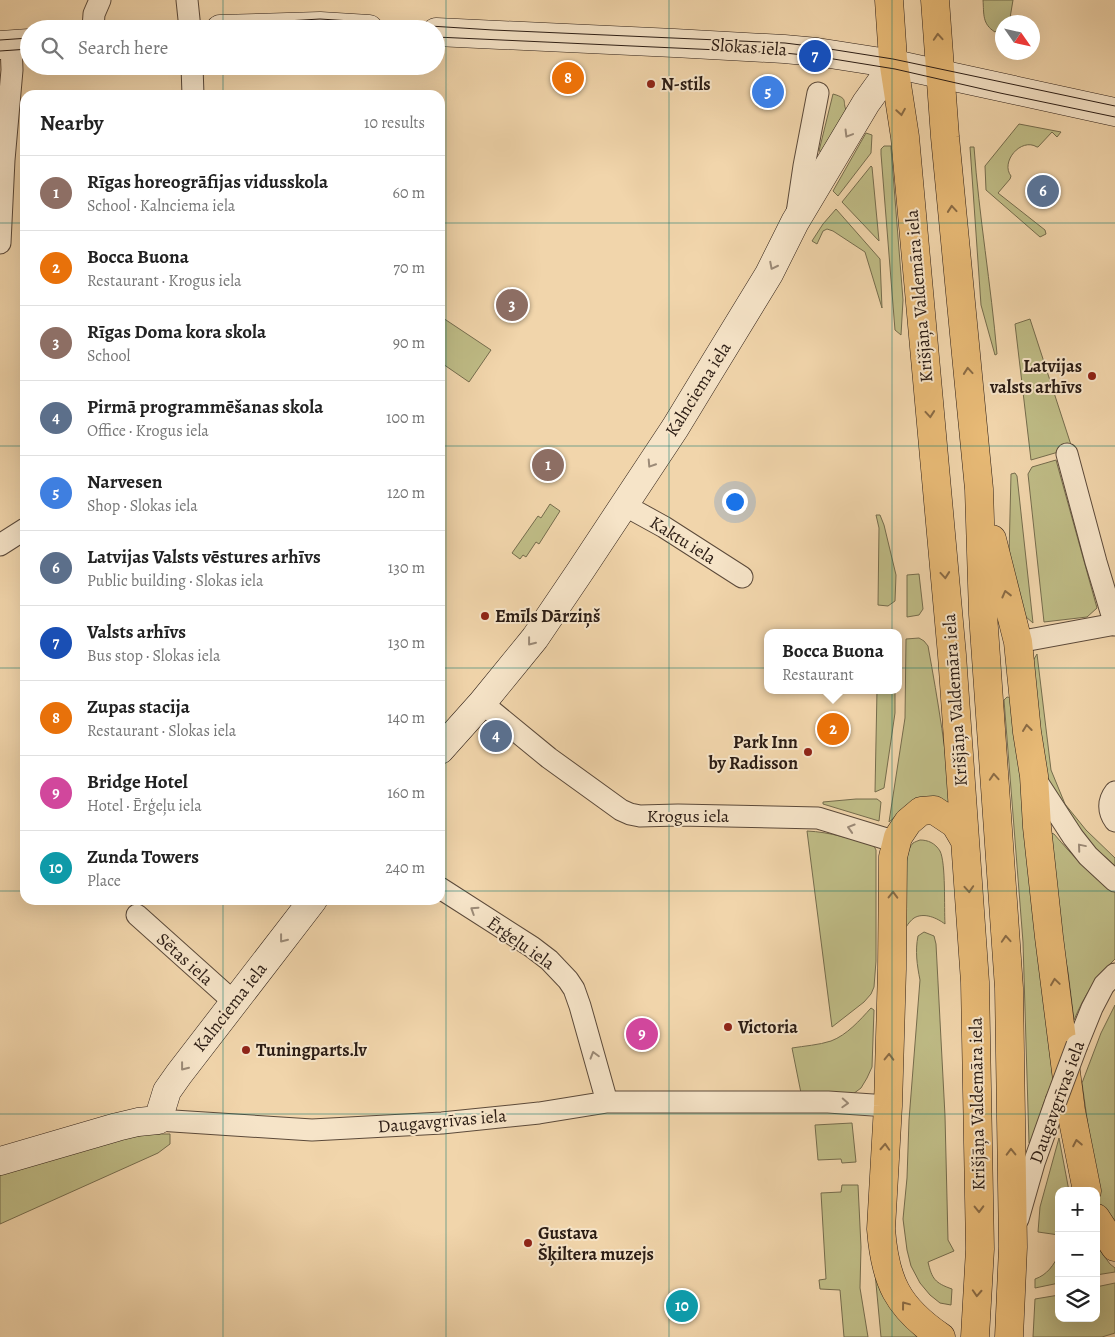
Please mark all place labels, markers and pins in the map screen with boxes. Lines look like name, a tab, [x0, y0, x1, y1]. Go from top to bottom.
pin: 7	[799, 37, 831, 75]
pin: 8	[552, 59, 584, 97]
place label: N-stils	[661, 72, 711, 96]
pin: 5	[752, 73, 784, 111]
marker: N-stils	[645, 78, 657, 90]
pin: 6	[1027, 172, 1059, 210]
pin: 3	[496, 286, 528, 324]
place label: Latvijas valsts arhīvs	[989, 354, 1082, 399]
marker: Latvijas valsts arhīvs	[1086, 370, 1098, 382]
pin: 1	[532, 446, 564, 484]
place label: Emīls Dārziņš	[495, 604, 600, 629]
marker: Emīls Dārziņš	[479, 610, 491, 622]
pin: 2	[817, 710, 849, 748]
pin: 4	[480, 717, 512, 755]
place label: Park Inn by Radisson	[707, 730, 798, 775]
marker: Park Inn by Radisson	[802, 746, 814, 758]
pin: 9	[626, 1015, 658, 1053]
place label: Victoria	[737, 1015, 798, 1039]
marker: Victoria	[722, 1021, 734, 1033]
place label: Tuningparts.lv	[256, 1038, 368, 1062]
marker: Tuningparts.lv	[240, 1044, 252, 1056]
place label: Gustava Šķiltera muzejs	[538, 1221, 654, 1267]
marker: Gustava Šķiltera muzejs	[522, 1237, 534, 1249]
pin: 10	[666, 1287, 698, 1325]

